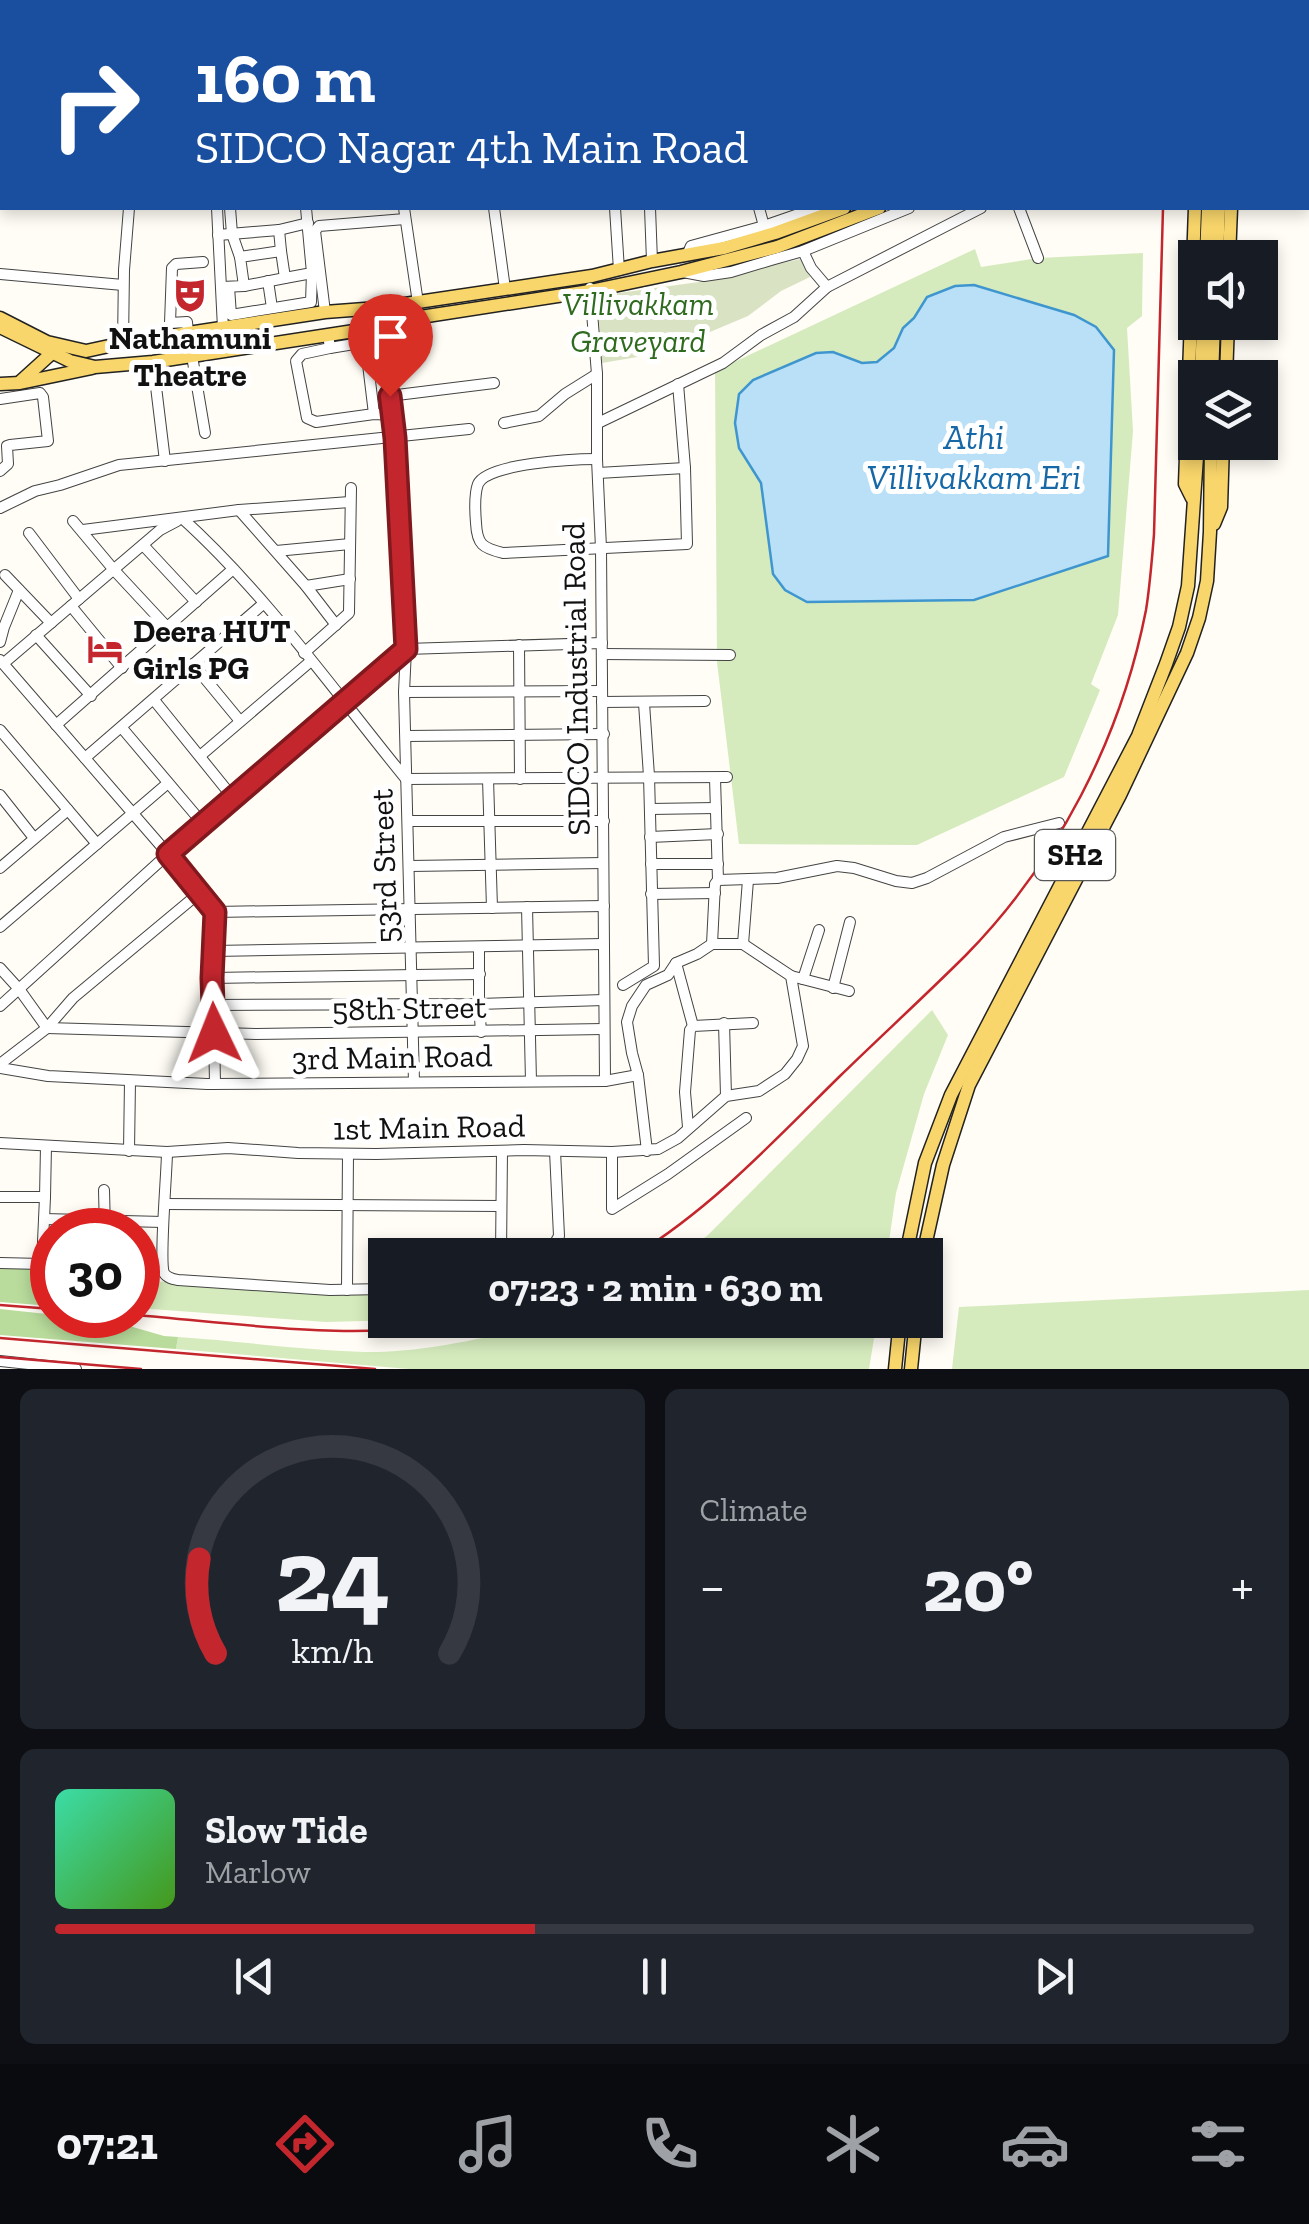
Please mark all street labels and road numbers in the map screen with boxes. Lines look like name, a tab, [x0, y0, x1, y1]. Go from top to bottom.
street label: SIDCO Industrial Road	[554, 521, 598, 836]
street label: 53rd Street	[362, 788, 406, 944]
road number: SH2	[1035, 830, 1115, 880]
street label: 58th Street	[331, 988, 487, 1028]
street label: 3rd Main Road	[291, 1036, 493, 1078]
street label: 1st Main Road	[333, 1106, 526, 1148]

